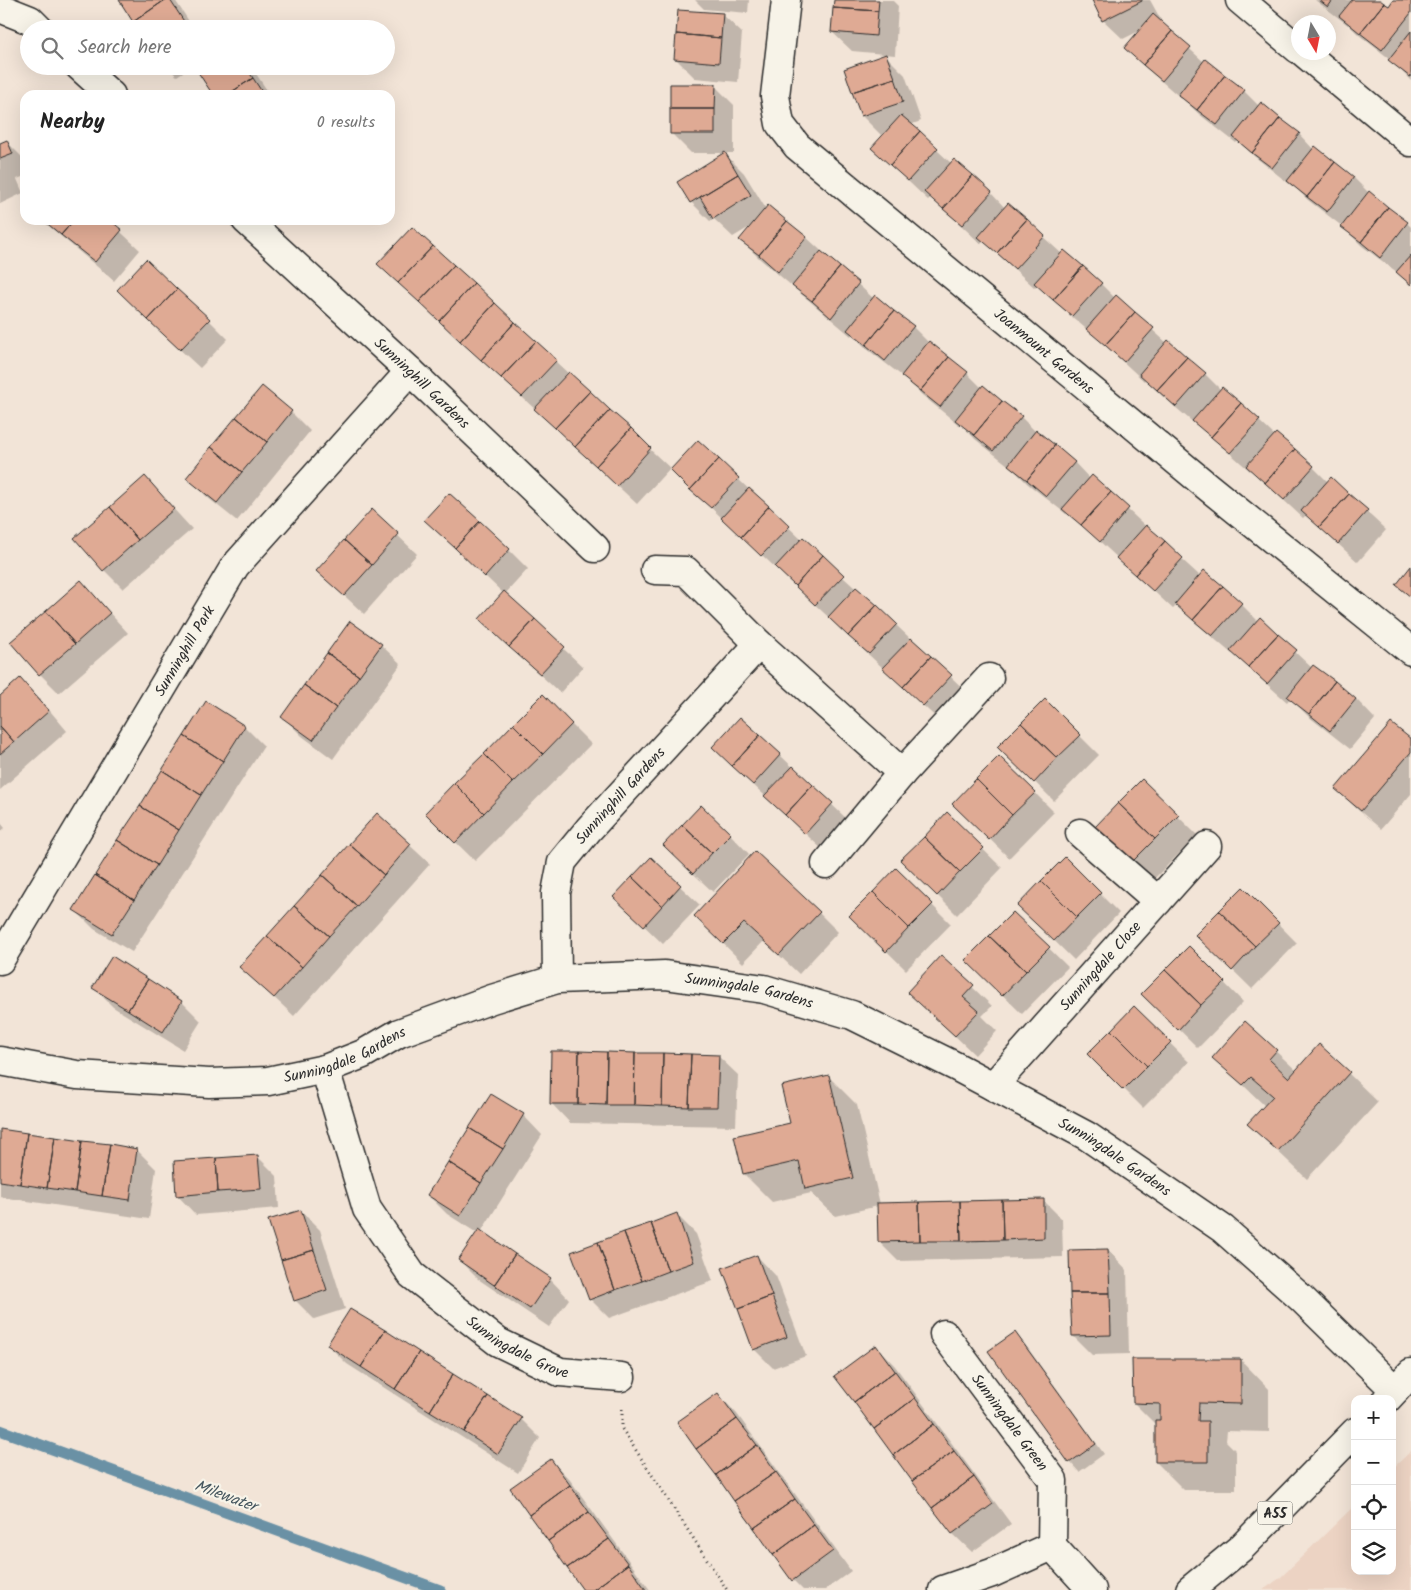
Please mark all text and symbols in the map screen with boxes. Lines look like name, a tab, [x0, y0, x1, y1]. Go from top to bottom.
north arrow	[1291, 15, 1336, 60]
search box	[20, 20, 395, 75]
text: Search here	[78, 33, 172, 63]
icon: search	[38, 34, 66, 62]
text: Nearby	[40, 106, 105, 139]
text: 0 results	[317, 110, 375, 135]
street label: Joanmount Gardens	[988, 303, 1100, 401]
street label: Sunninghill Gardens	[368, 332, 475, 436]
street label: Sunninghill Park	[149, 601, 222, 701]
street label: Sunninghill Gardens	[570, 741, 672, 850]
street label: Sunningdale Close	[1054, 916, 1148, 1017]
street label: Sunningdale Gardens	[683, 967, 817, 1016]
street label: Sunningdale Gardens	[281, 1020, 410, 1090]
street label: Sunningdale Gardens	[1054, 1112, 1176, 1203]
street label: Sunningdale Grove	[460, 1310, 570, 1386]
street label: Sunningdale Green	[965, 1369, 1053, 1477]
map controls	[1351, 1395, 1396, 1575]
button: +	[1351, 1395, 1396, 1440]
button: −	[1351, 1440, 1396, 1485]
water label: Milewater	[191, 1474, 264, 1520]
button: locate	[1351, 1485, 1396, 1530]
road number: A55	[1258, 1502, 1292, 1525]
button: layers	[1351, 1530, 1396, 1575]

